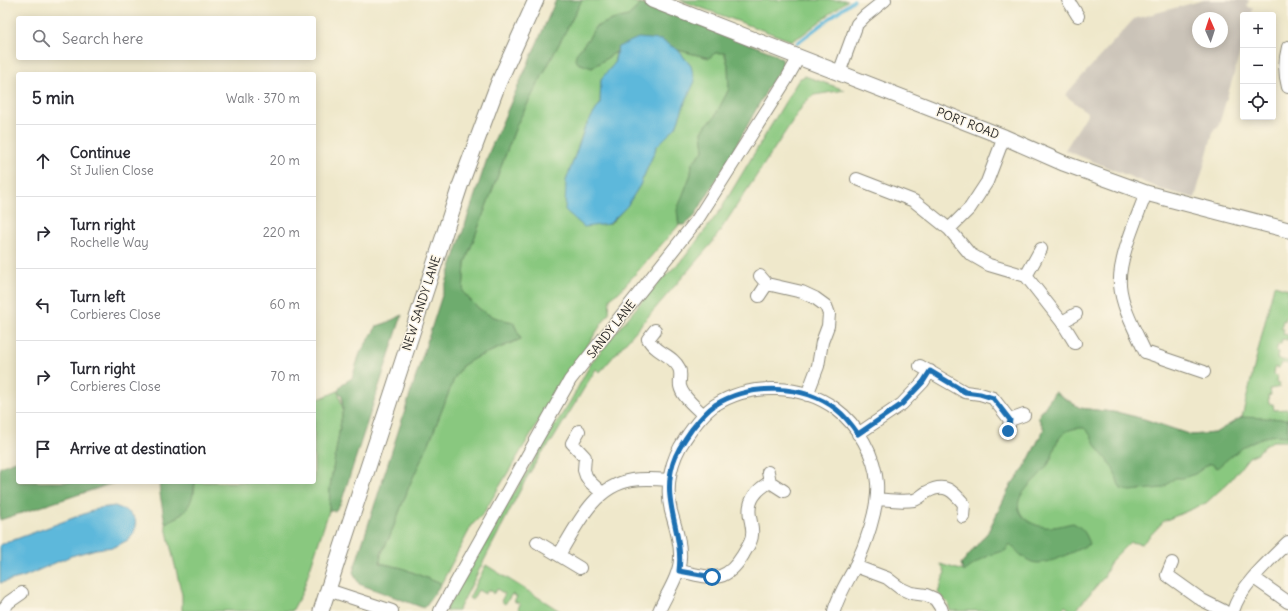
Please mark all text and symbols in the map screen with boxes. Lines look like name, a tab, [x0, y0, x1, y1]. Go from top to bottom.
north arrow	[1192, 12, 1228, 48]
map controls	[1240, 12, 1276, 120]
button: +	[1240, 12, 1276, 48]
search box	[16, 16, 316, 60]
icon: search	[30, 27, 52, 49]
text: Search here	[62, 29, 143, 48]
button: −	[1240, 48, 1276, 84]
button: locate	[1240, 84, 1276, 120]
text: 5 min	[32, 87, 74, 109]
text: Walk · 370 m	[226, 90, 300, 107]
street label: PORT ROAD	[934, 104, 1002, 142]
text: Continue	[70, 143, 131, 162]
icon: ahead	[32, 150, 54, 172]
text: 20 m	[270, 152, 300, 169]
text: St Julien Close	[70, 162, 154, 179]
text: Turn right	[70, 215, 135, 234]
icon: right	[32, 222, 54, 244]
text: 220 m	[263, 224, 300, 241]
text: Rochelle Way	[70, 234, 149, 251]
street label: NEW SANDY LANE	[399, 254, 443, 352]
text: Turn left	[70, 287, 125, 306]
icon: left	[32, 294, 54, 316]
text: 60 m	[269, 296, 300, 313]
street label: SANDY LANE	[584, 297, 638, 361]
text: Corbieres Close	[70, 306, 161, 323]
text: Turn right	[70, 359, 135, 378]
icon: right	[32, 366, 54, 388]
text: 70 m	[271, 368, 300, 385]
text: Corbieres Close	[70, 378, 161, 395]
route end	[999, 422, 1017, 440]
icon: arrive	[32, 438, 54, 460]
text: Arrive at destination	[70, 439, 206, 458]
route start	[703, 568, 721, 586]

